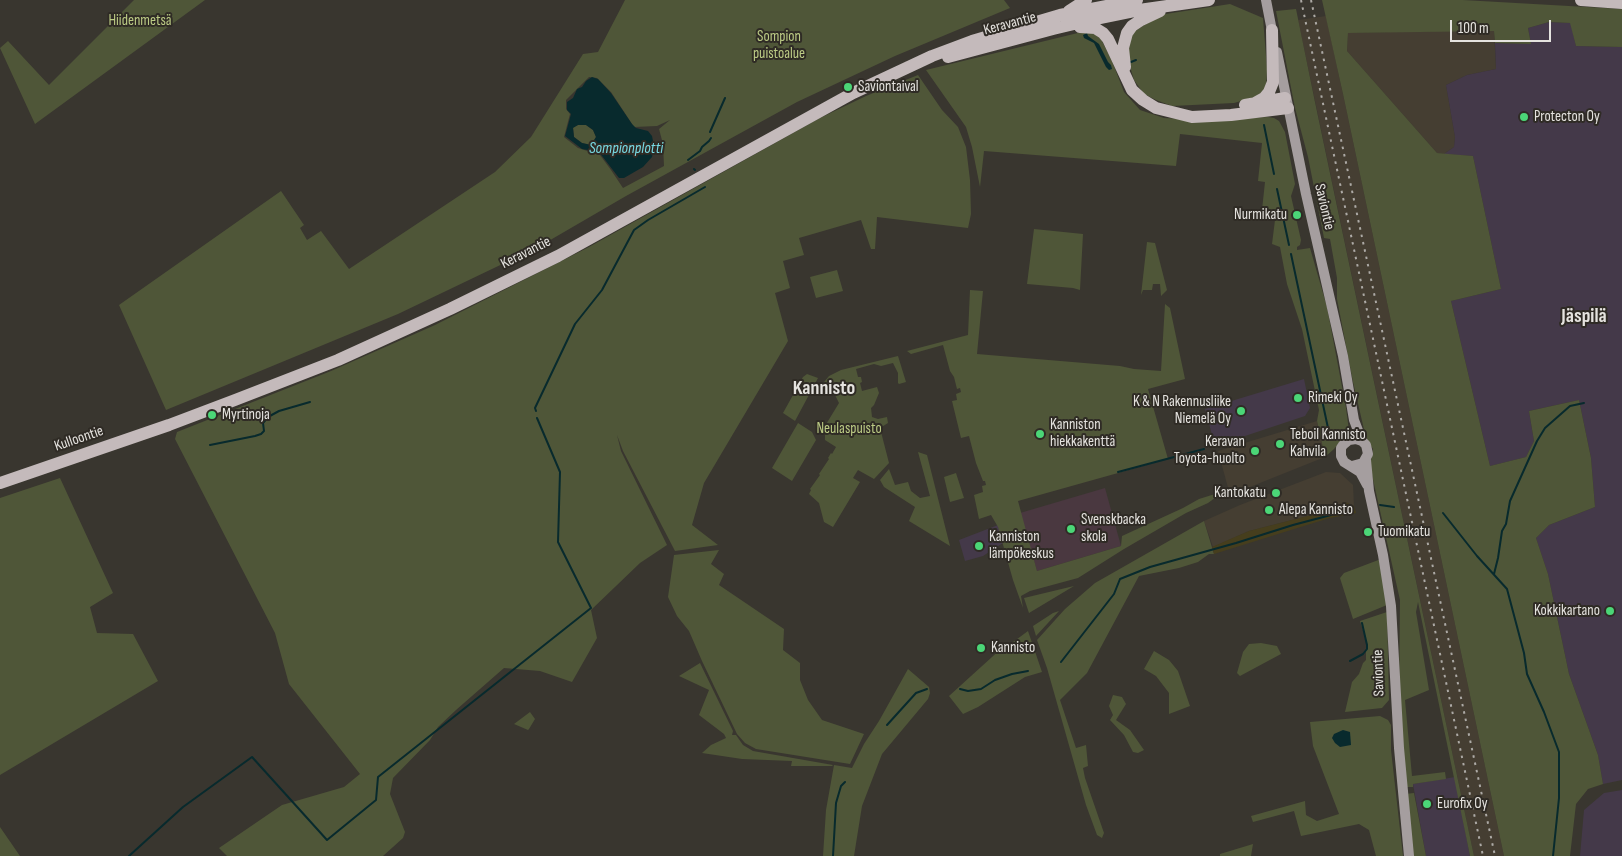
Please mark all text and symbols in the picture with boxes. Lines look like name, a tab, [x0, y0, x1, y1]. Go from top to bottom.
street label: Keravantie	[982, 8, 1038, 40]
scale bar	[1452, 10, 1553, 42]
park label: Hiidenmetsä	[108, 12, 172, 30]
text: 100 m	[1458, 19, 1489, 38]
park label: Sompion puistoalue	[753, 28, 805, 63]
place label: Saviontaival	[858, 78, 919, 96]
marker: Saviontaival	[842, 81, 854, 93]
place label: Protecton Oy	[1534, 108, 1600, 126]
marker: Protecton Oy	[1518, 111, 1530, 123]
water label: Sompionplotti	[589, 139, 663, 159]
street label: Saviontie	[1310, 182, 1338, 232]
place label: Nurmikatu	[1234, 206, 1287, 224]
marker: Nurmikatu	[1291, 209, 1303, 221]
street label: Keravantie	[498, 233, 554, 273]
district label: Jäspilä	[1561, 305, 1607, 329]
district label: Kannisto	[793, 377, 855, 401]
place label: Rimeki Oy	[1308, 389, 1357, 407]
marker: Rimeki Oy	[1292, 392, 1304, 404]
place label: K & N Rakennusliike Niemelä Oy	[1133, 393, 1231, 428]
marker: K & N Rakennusliike Niemelä Oy	[1235, 405, 1247, 417]
place label: Myrtinoja	[222, 406, 270, 424]
marker: Myrtinoja	[206, 409, 218, 421]
place label: Kanniston hiekkakenttä	[1050, 416, 1115, 451]
park label: Neulaspuisto	[816, 420, 882, 438]
street label: Kulloontie	[52, 422, 106, 456]
place label: Teboil Kannisto Kahvila	[1290, 426, 1366, 461]
marker: Kanniston hiekkakenttä	[1034, 428, 1046, 440]
place label: Keravan Toyota-huolto	[1174, 433, 1245, 468]
marker: Teboil Kannisto Kahvila	[1274, 438, 1286, 450]
marker: Keravan Toyota-huolto	[1249, 445, 1261, 457]
place label: Kantokatu	[1214, 484, 1266, 502]
marker: Kantokatu	[1270, 487, 1282, 499]
place label: Alepa Kannisto	[1279, 501, 1353, 519]
marker: Alepa Kannisto	[1263, 504, 1275, 516]
place label: Svenskbacka skola	[1081, 511, 1146, 546]
marker: Svenskbacka skola	[1065, 523, 1077, 535]
place label: Tuomikatu	[1378, 523, 1430, 541]
marker: Tuomikatu	[1362, 526, 1374, 538]
place label: Kanniston lämpökeskus	[989, 528, 1054, 563]
marker: Kanniston lämpökeskus	[973, 540, 985, 552]
place label: Kokkikartano	[1534, 602, 1600, 620]
marker: Kokkikartano	[1604, 605, 1616, 617]
place label: Kannisto	[991, 639, 1035, 657]
marker: Kannisto	[975, 642, 987, 654]
street label: Saviontie	[1369, 649, 1389, 697]
place label: Eurofix Oy	[1437, 795, 1487, 813]
marker: Eurofix Oy	[1421, 798, 1433, 810]

